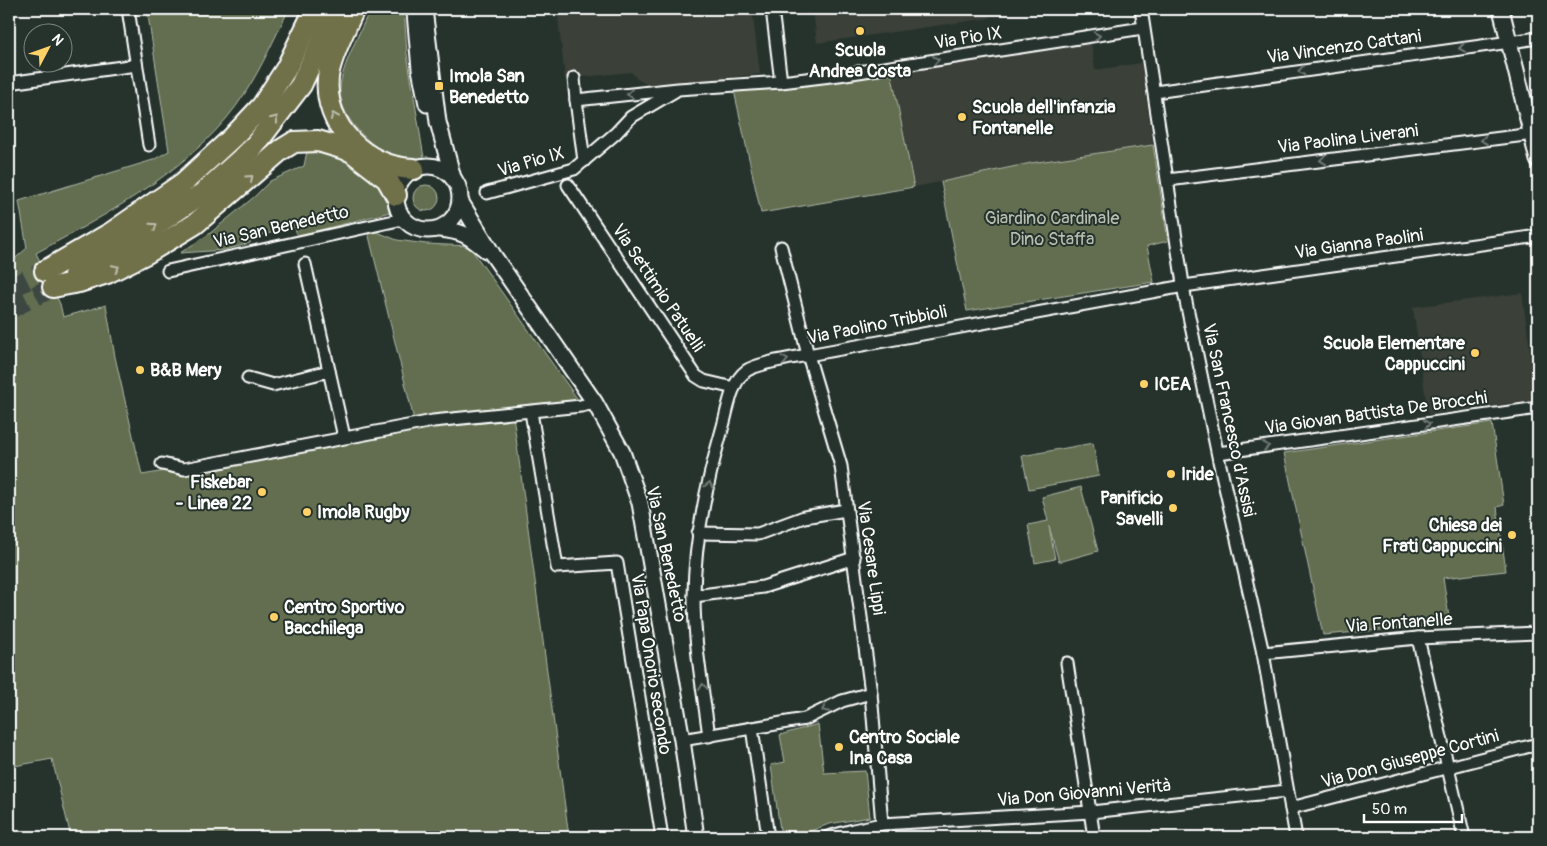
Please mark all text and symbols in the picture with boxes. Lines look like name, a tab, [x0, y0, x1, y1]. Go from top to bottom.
street label: Via Pio IX	[932, 21, 1004, 55]
north arrow	[22, 22, 72, 72]
marker: Scuola Andrea Costa	[854, 25, 866, 37]
street label: Via Vincenzo Cattani	[1265, 25, 1423, 69]
text: N	[48, 31, 67, 49]
one-way arrow	[1092, 31, 1101, 41]
place label: Scuola Andrea Costa	[809, 39, 912, 83]
one-way arrow	[1457, 43, 1466, 53]
one-way arrow	[932, 56, 940, 66]
place label: Imola San Benedetto	[449, 65, 529, 109]
one-way arrow	[1297, 66, 1305, 76]
marker: Imola San Benedetto	[433, 80, 445, 92]
one-way arrow	[626, 88, 634, 99]
place label: Scuola dell'infanzia Fontanelle	[972, 96, 1116, 140]
marker: Scuola dell'infanzia Fontanelle	[956, 111, 968, 123]
one-way arrow	[329, 112, 340, 121]
one-way arrow	[270, 116, 278, 125]
street label: Via Paolina Liverani	[1276, 119, 1420, 159]
one-way arrow	[1480, 134, 1488, 145]
street label: Via Pio IX	[495, 142, 567, 182]
one-way arrow	[1319, 154, 1327, 165]
one-way arrow	[244, 175, 253, 184]
street label: Via San Benedetto	[211, 200, 351, 254]
park label: Giardino Cardinale Dino Staffa	[985, 207, 1119, 251]
street label: Via Settimio Patuelli	[607, 220, 709, 356]
one-way arrow	[149, 223, 158, 232]
street label: Via Gianna Paolini	[1293, 224, 1425, 264]
one-way arrow	[111, 264, 120, 274]
street label: Via Paolino Tribbioli	[805, 300, 949, 350]
street label: Via San Francesco d'Assisi	[1197, 321, 1261, 519]
place label: Scuola Elementare Cappuccini	[1323, 332, 1466, 376]
marker: Scuola Elementare Cappuccini	[1469, 347, 1481, 359]
one-way arrow	[781, 355, 790, 366]
place label: B&B Mery	[150, 359, 222, 382]
marker: B&B Mery	[134, 364, 146, 376]
place label: ICEA	[1154, 373, 1192, 396]
marker: ICEA	[1138, 378, 1150, 390]
street label: Via Giovan Battista De Brocchi	[1263, 386, 1489, 440]
one-way arrow	[1423, 419, 1431, 430]
one-way arrow	[1263, 441, 1271, 452]
place label: Iride	[1181, 463, 1215, 486]
marker: Iride	[1165, 468, 1177, 480]
place label: Fiskebar - Linea 22	[176, 471, 253, 515]
one-way arrow	[703, 481, 714, 490]
street label: Via San Benedetto	[640, 484, 692, 624]
marker: Fiskebar - Linea 22	[256, 486, 268, 498]
place label: Panificio Savelli	[1100, 487, 1163, 531]
street label: Via Cesare Lippi	[852, 499, 890, 617]
place label: Imola Rugby	[317, 501, 410, 524]
marker: Panificio Savelli	[1167, 502, 1179, 514]
marker: Imola Rugby	[301, 506, 313, 518]
place label: Chiesa dei Frati Cappuccini	[1382, 514, 1502, 558]
marker: Chiesa dei Frati Cappuccini	[1506, 529, 1518, 541]
street label: Via Papa Onorio secondo	[625, 572, 677, 757]
place label: Centro Sportivo Bacchilega	[284, 596, 405, 640]
street label: Via Fontanelle	[1345, 608, 1453, 638]
marker: Centro Sportivo Bacchilega	[268, 611, 280, 623]
one-way arrow	[698, 683, 709, 691]
one-way arrow	[822, 703, 831, 713]
street label: Via Don Giuseppe Cortini	[1319, 724, 1501, 794]
place label: Centro Sociale Ina Casa	[849, 726, 961, 770]
marker: Centro Sociale Ina Casa	[833, 741, 845, 753]
street label: Via Don Giovanni Verità	[996, 774, 1172, 812]
scale bar	[1364, 791, 1462, 823]
text: 50 m	[1372, 800, 1407, 819]

